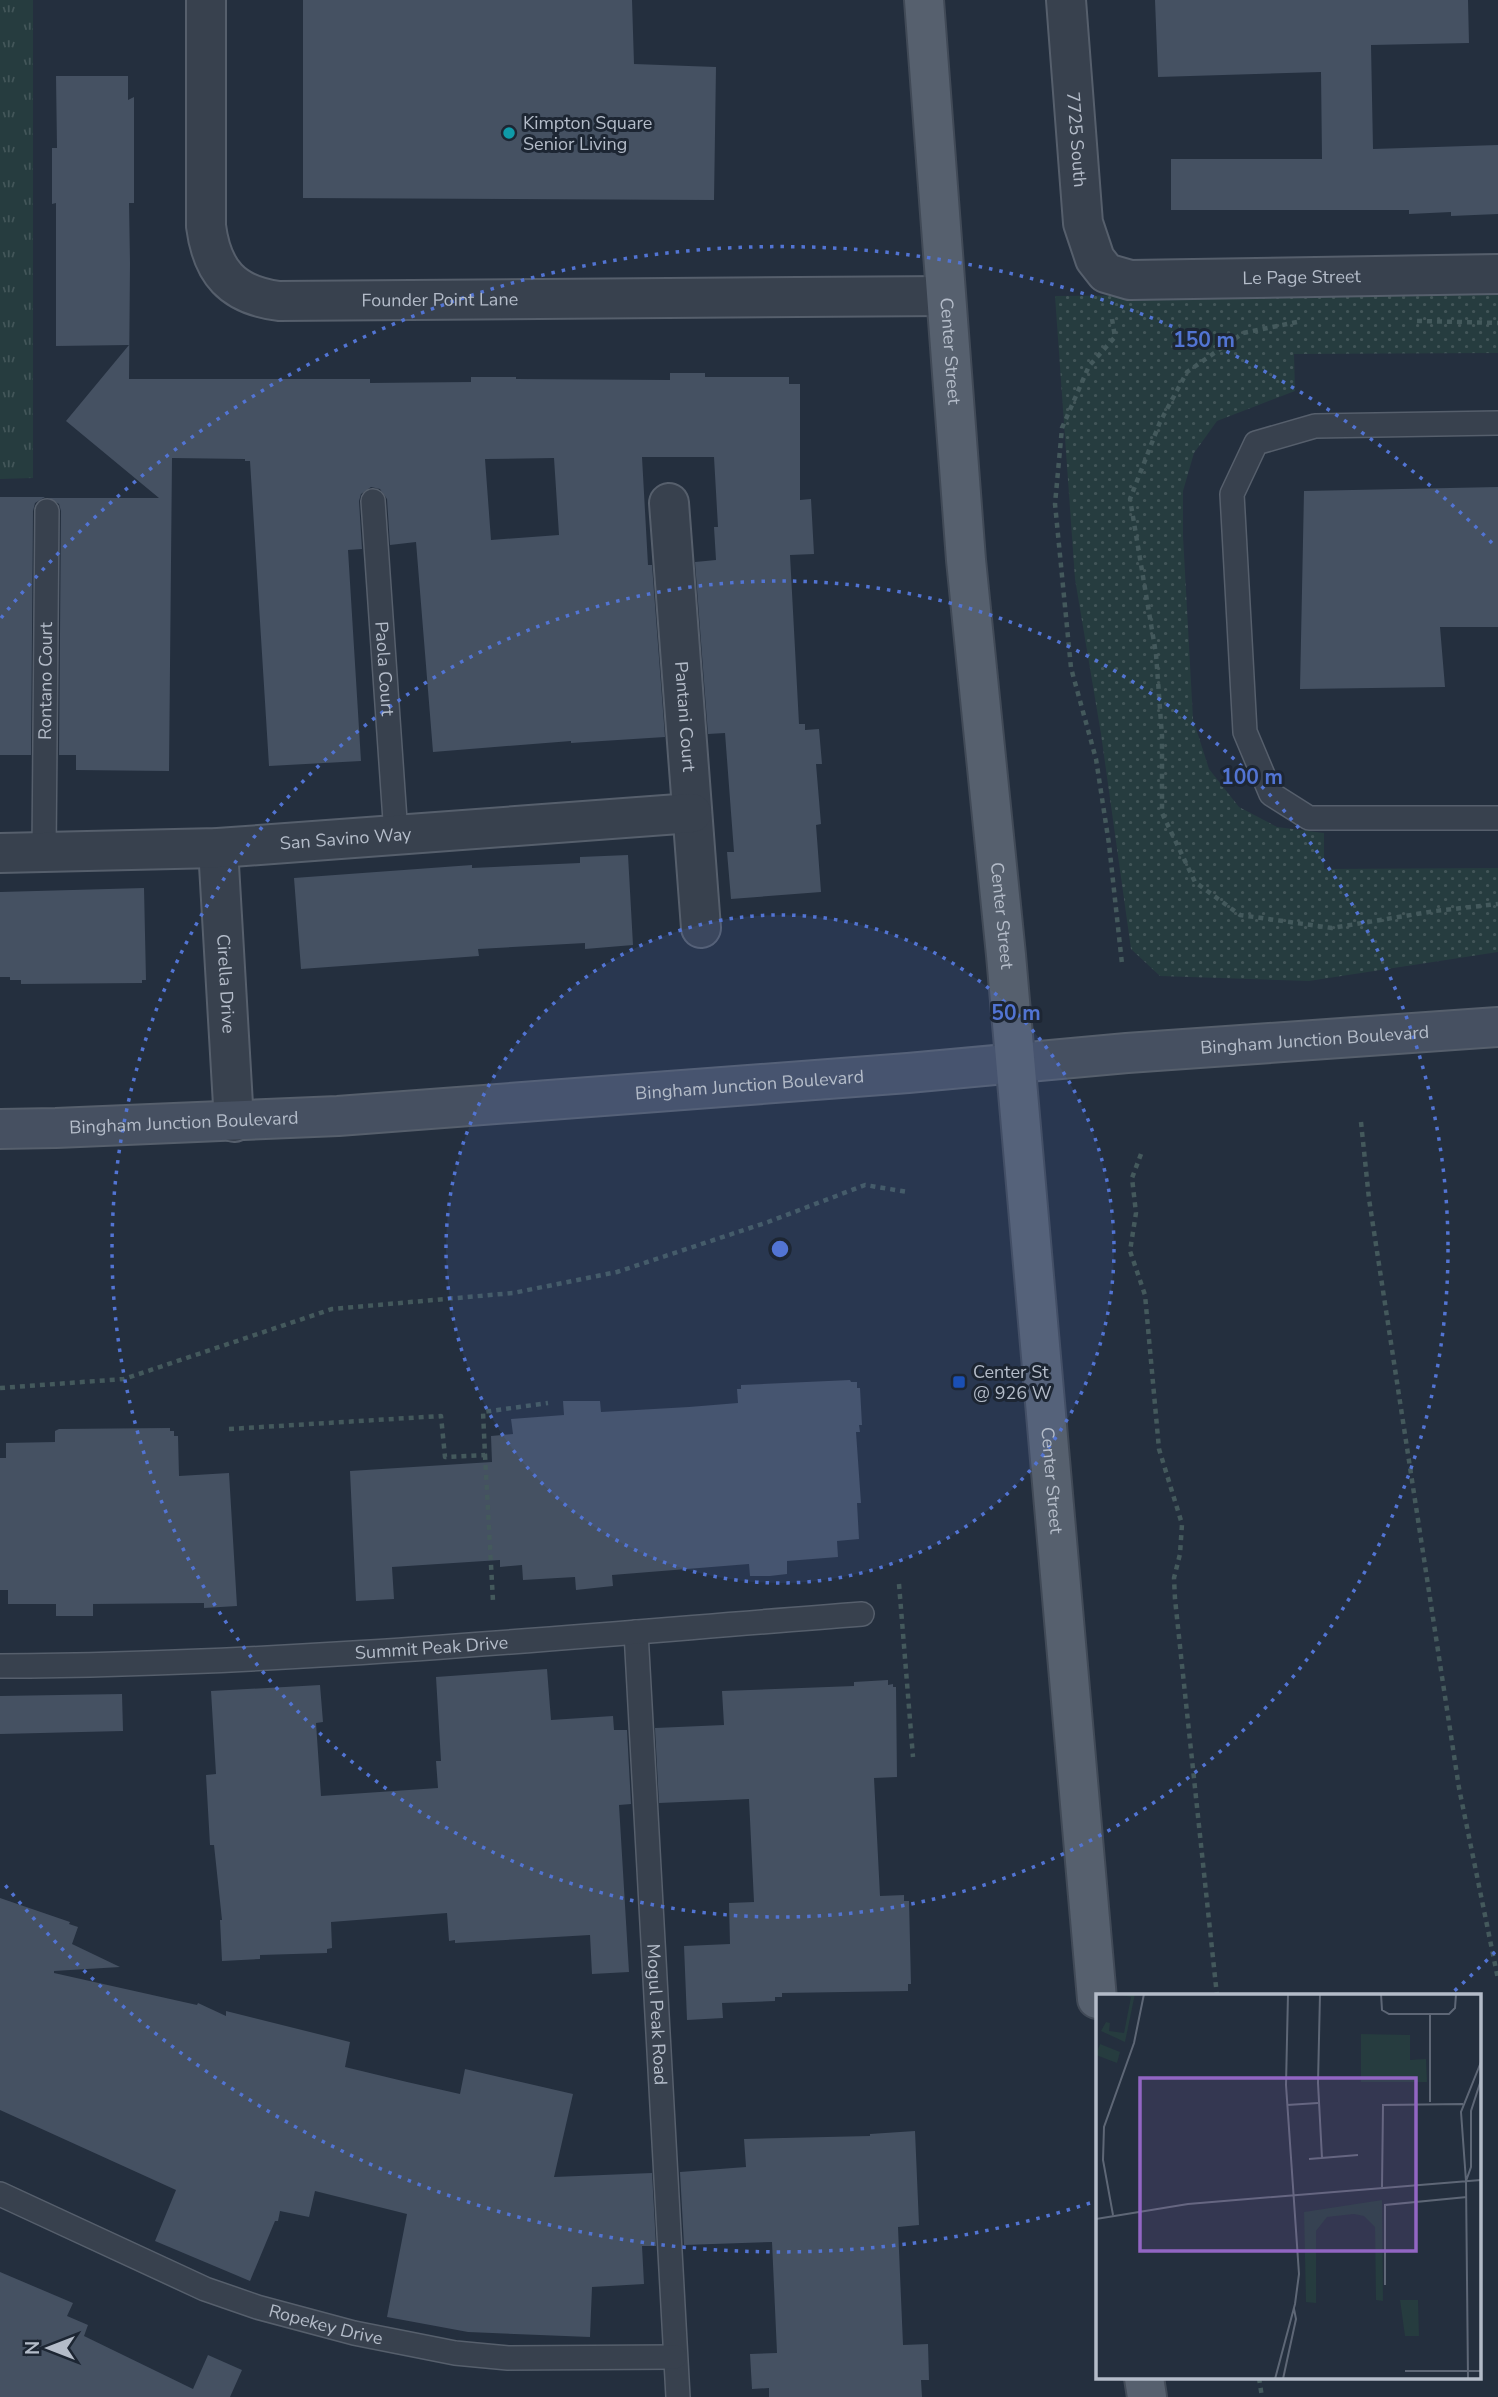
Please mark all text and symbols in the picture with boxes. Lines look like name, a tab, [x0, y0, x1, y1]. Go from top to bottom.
street label: 7725 South	[1061, 91, 1092, 188]
place label: Kimpton Square Senior Living	[523, 111, 652, 156]
marker: Kimpton Square Senior Living	[501, 125, 517, 141]
street label: Le Page Street	[1242, 264, 1362, 290]
street label: Founder Point Lane	[361, 287, 518, 312]
street label: Center Street	[934, 297, 966, 406]
text: 150 m	[1173, 326, 1235, 354]
street label: Paola Court	[369, 620, 400, 717]
street label: Rontano Court	[33, 621, 58, 740]
street label: Pantani Court	[669, 660, 701, 773]
text: 100 m	[1221, 763, 1283, 791]
street label: San Savino Way	[279, 822, 413, 855]
street label: Center Street	[985, 861, 1019, 971]
street label: Cirella Drive	[211, 933, 241, 1034]
text: 50 m	[991, 999, 1041, 1027]
street label: Bingham Junction Boulevard	[1199, 1020, 1430, 1060]
street label: Bingham Junction Boulevard	[634, 1064, 865, 1106]
street label: Bingham Junction Boulevard	[69, 1106, 299, 1139]
centre of rings	[768, 1237, 792, 1261]
place label: Center St @ 926 W	[973, 1360, 1052, 1405]
marker: Center St @ 926 W	[951, 1374, 967, 1390]
street label: Center Street	[1035, 1426, 1068, 1536]
street label: Summit Peak Drive	[354, 1630, 509, 1665]
street label: Mogul Peak Road	[641, 1943, 673, 2086]
inset map	[1096, 1994, 1480, 2380]
street label: Ropekey Drive	[266, 2299, 385, 2350]
north arrow	[14, 2313, 84, 2383]
text: N	[20, 2341, 46, 2355]

